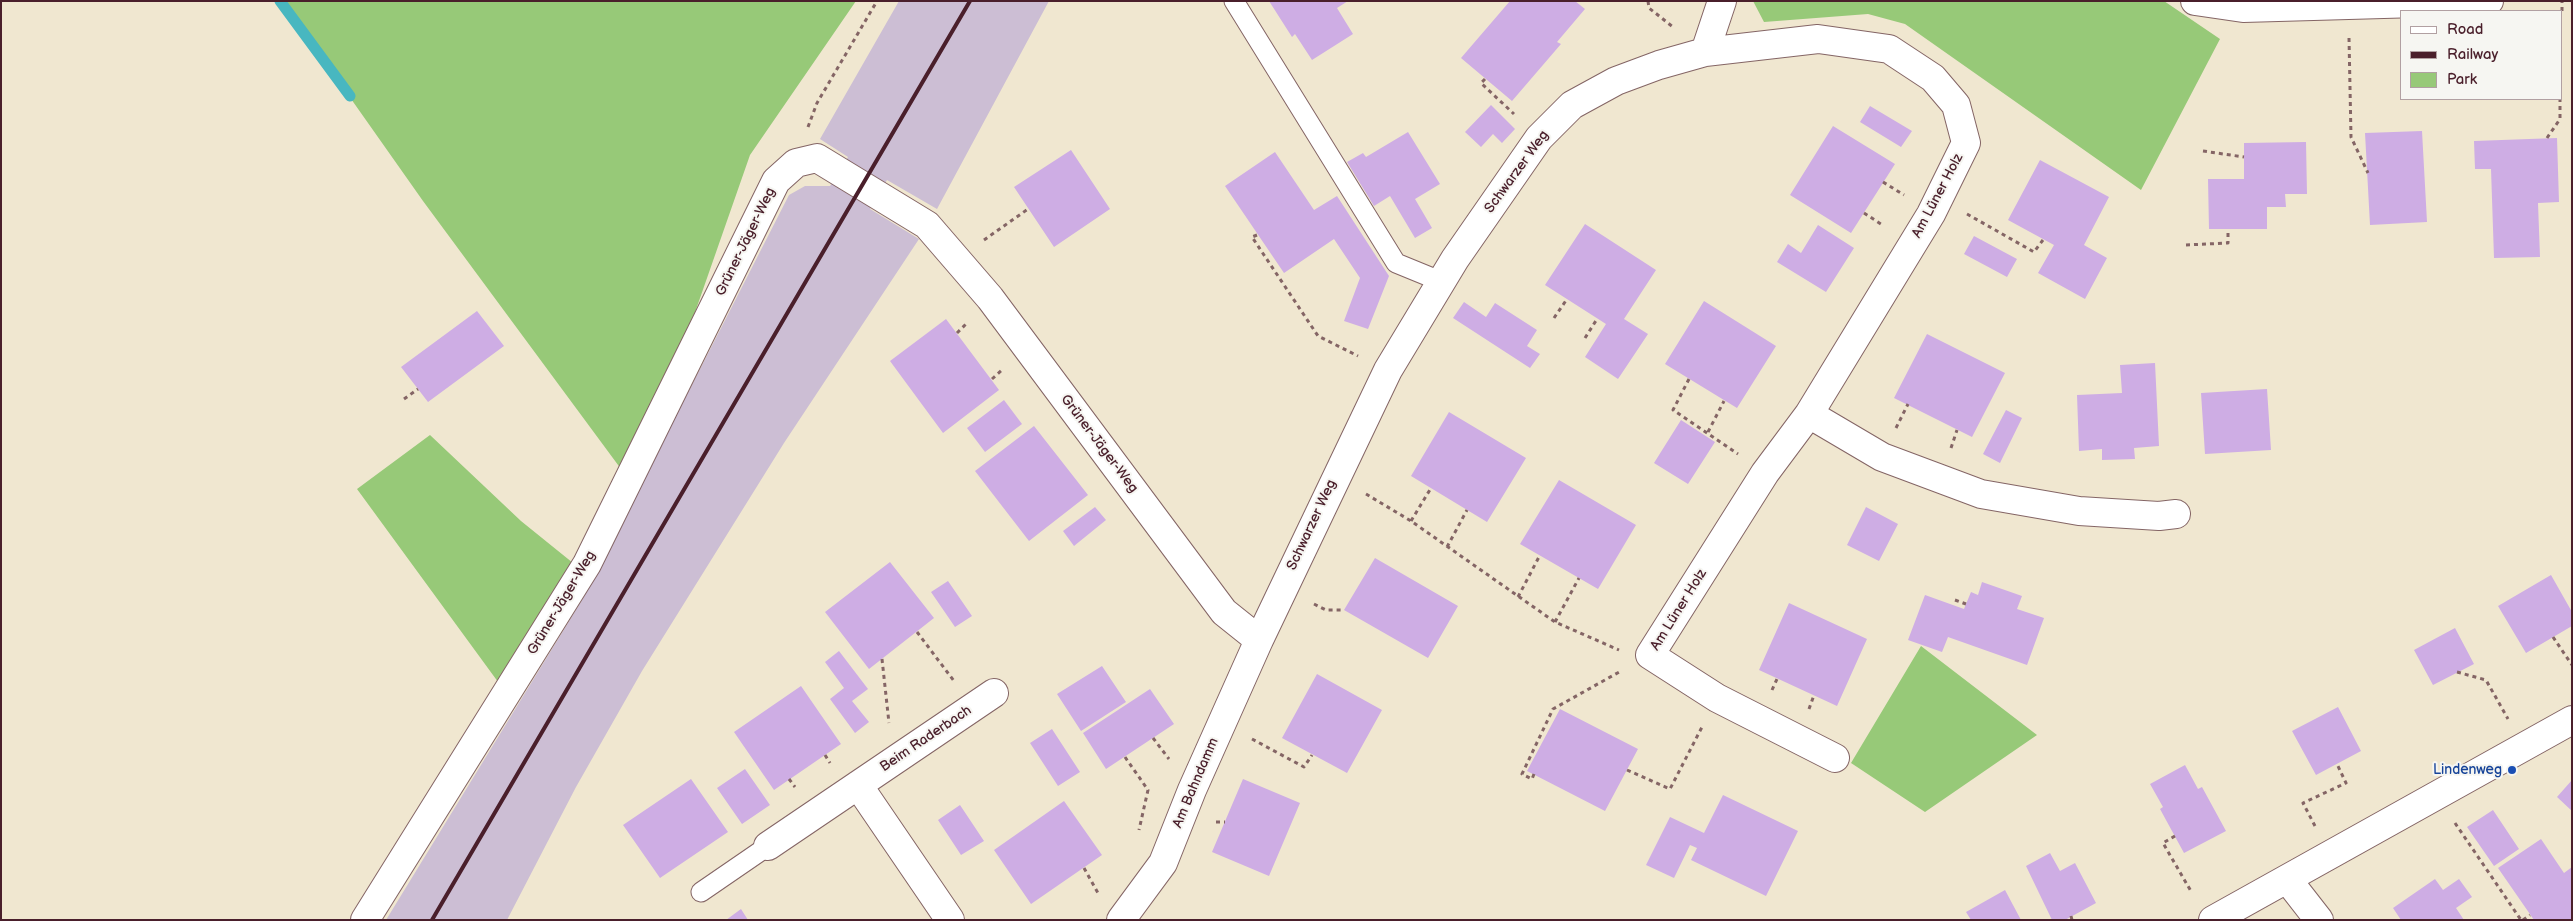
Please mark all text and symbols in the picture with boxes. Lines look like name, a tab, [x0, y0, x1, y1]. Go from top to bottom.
legend	[2400, 10, 2563, 100]
text: Road	[2447, 20, 2483, 39]
text: Railway	[2447, 45, 2498, 64]
text: Park	[2447, 70, 2477, 89]
street label: Schwarzer Weg	[1481, 127, 1553, 217]
street label: Am Lüner Holz	[1909, 151, 1967, 241]
street label: Grüner-Jäger-Weg	[712, 185, 780, 299]
street label: Grüner-Jäger-Weg	[1057, 392, 1141, 496]
street label: Schwarzer Weg	[1284, 477, 1340, 573]
street label: Grüner-Jäger-Weg	[524, 548, 600, 658]
street label: Am Lüner Holz	[1647, 566, 1711, 654]
street label: Beim Raderbach	[877, 702, 975, 776]
street label: Am Bahndamm	[1169, 735, 1223, 831]
place label: Lindenweg	[2433, 762, 2502, 778]
marker: Lindenweg	[2506, 764, 2518, 776]

